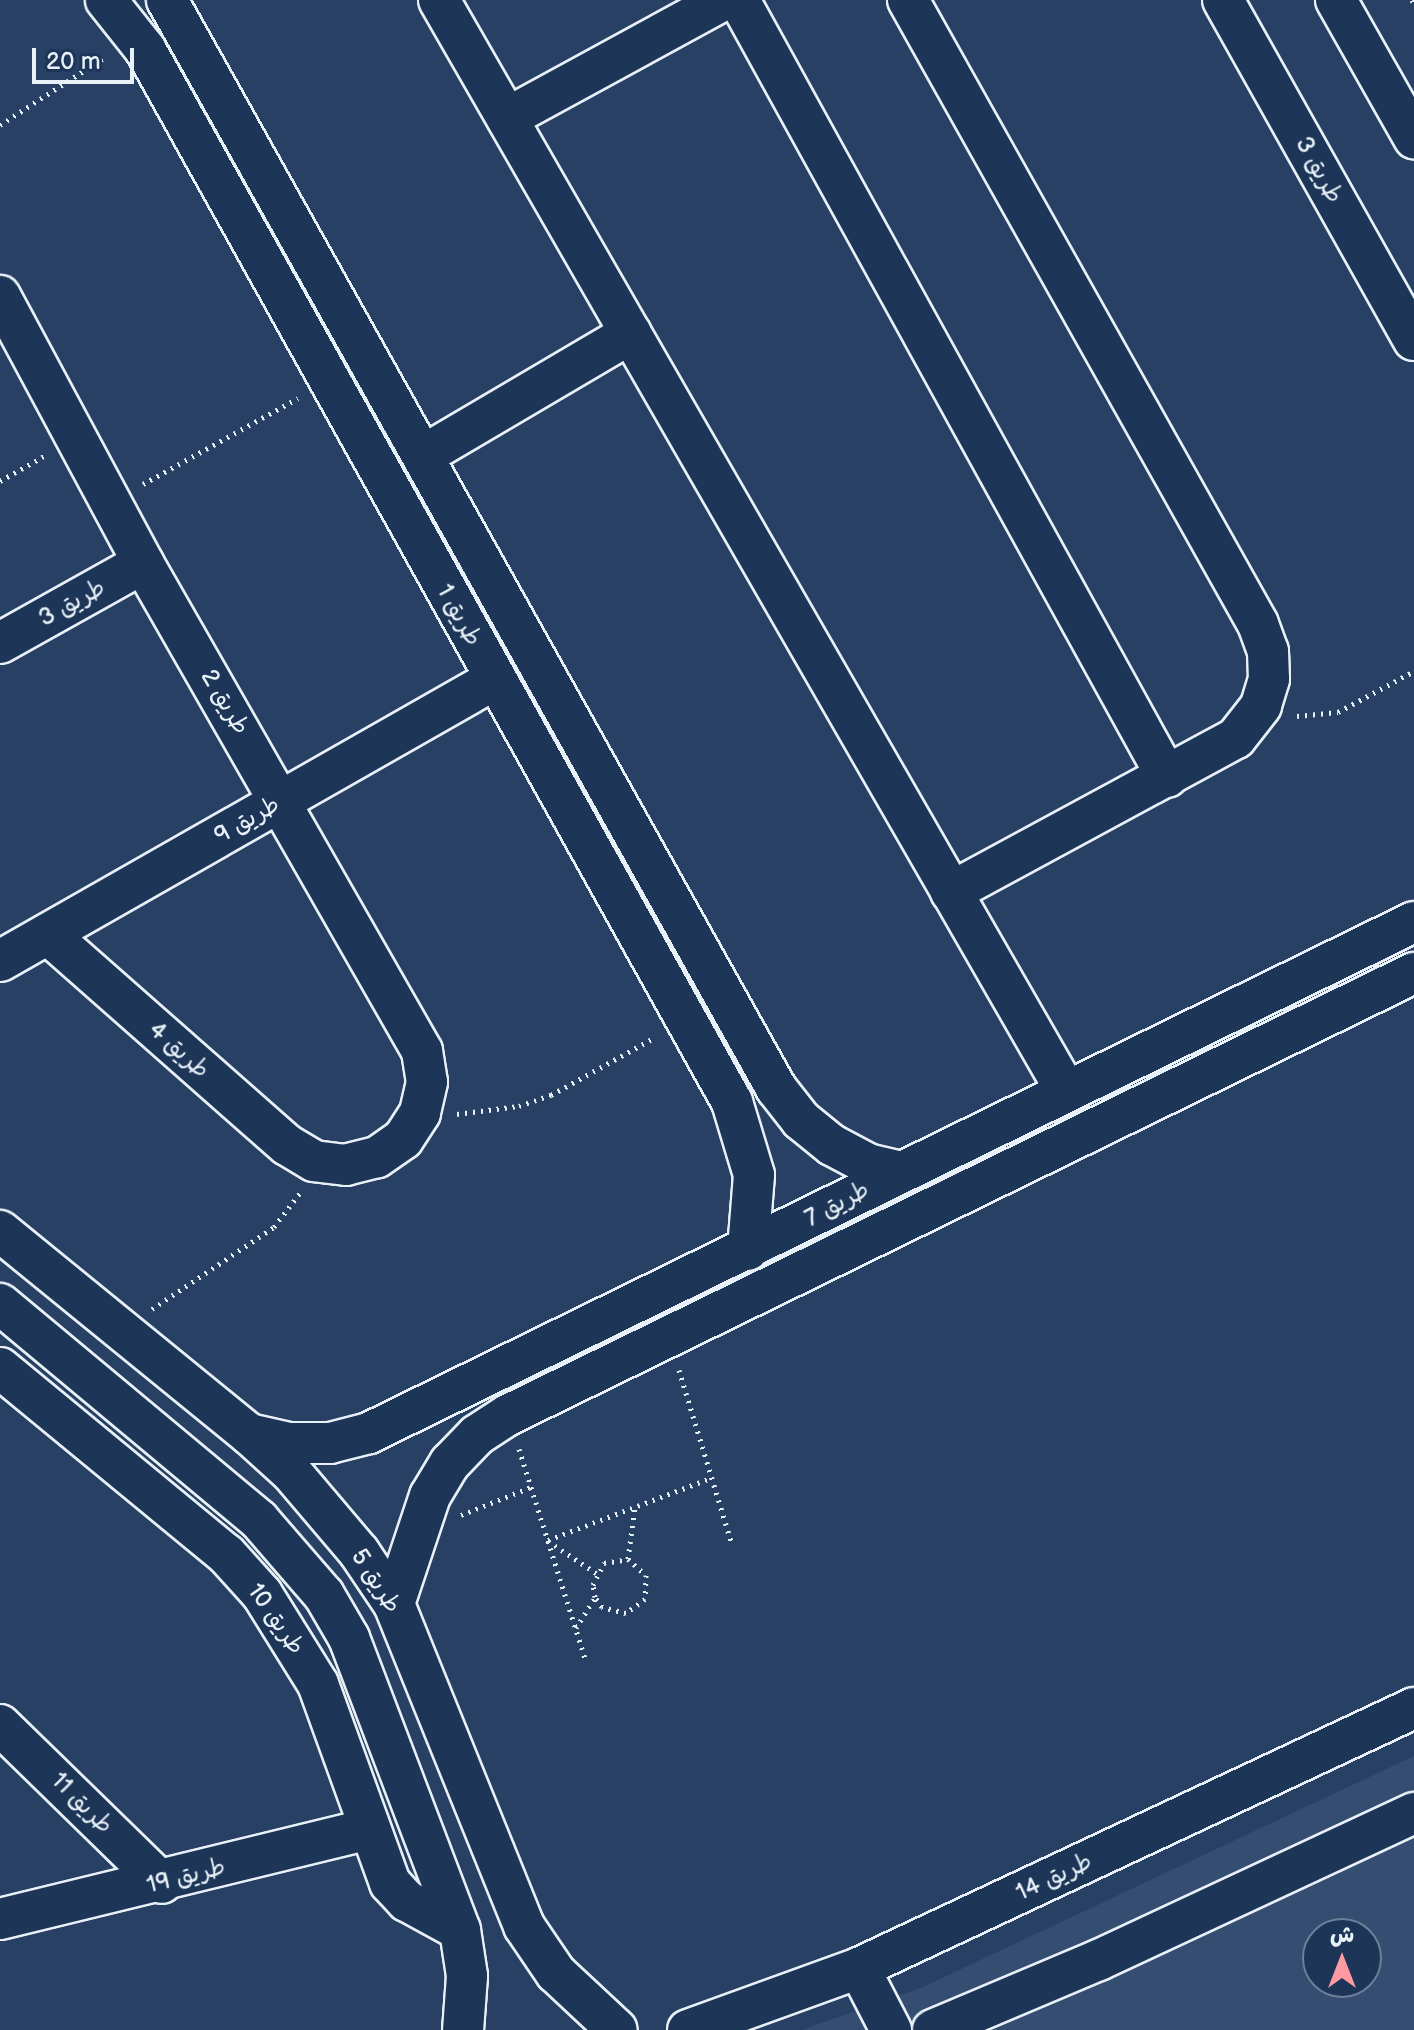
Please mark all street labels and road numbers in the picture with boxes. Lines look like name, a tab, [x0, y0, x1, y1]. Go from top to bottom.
street label: طريق 3	[1289, 132, 1349, 208]
street label: طريق 3	[34, 573, 110, 633]
street label: طريق 1	[430, 579, 488, 651]
street label: طريق 2	[194, 664, 256, 740]
street label: طريق 9	[209, 790, 285, 850]
street label: طريق 4	[143, 1015, 215, 1085]
street label: طريق 7	[800, 1175, 874, 1233]
street label: طريق 5	[345, 1544, 407, 1618]
street label: طريق 10	[241, 1578, 311, 1660]
street label: طريق 11	[45, 1766, 119, 1840]
street label: طريق 14	[1011, 1847, 1097, 1907]
street label: طريق 19	[144, 1852, 228, 1900]

